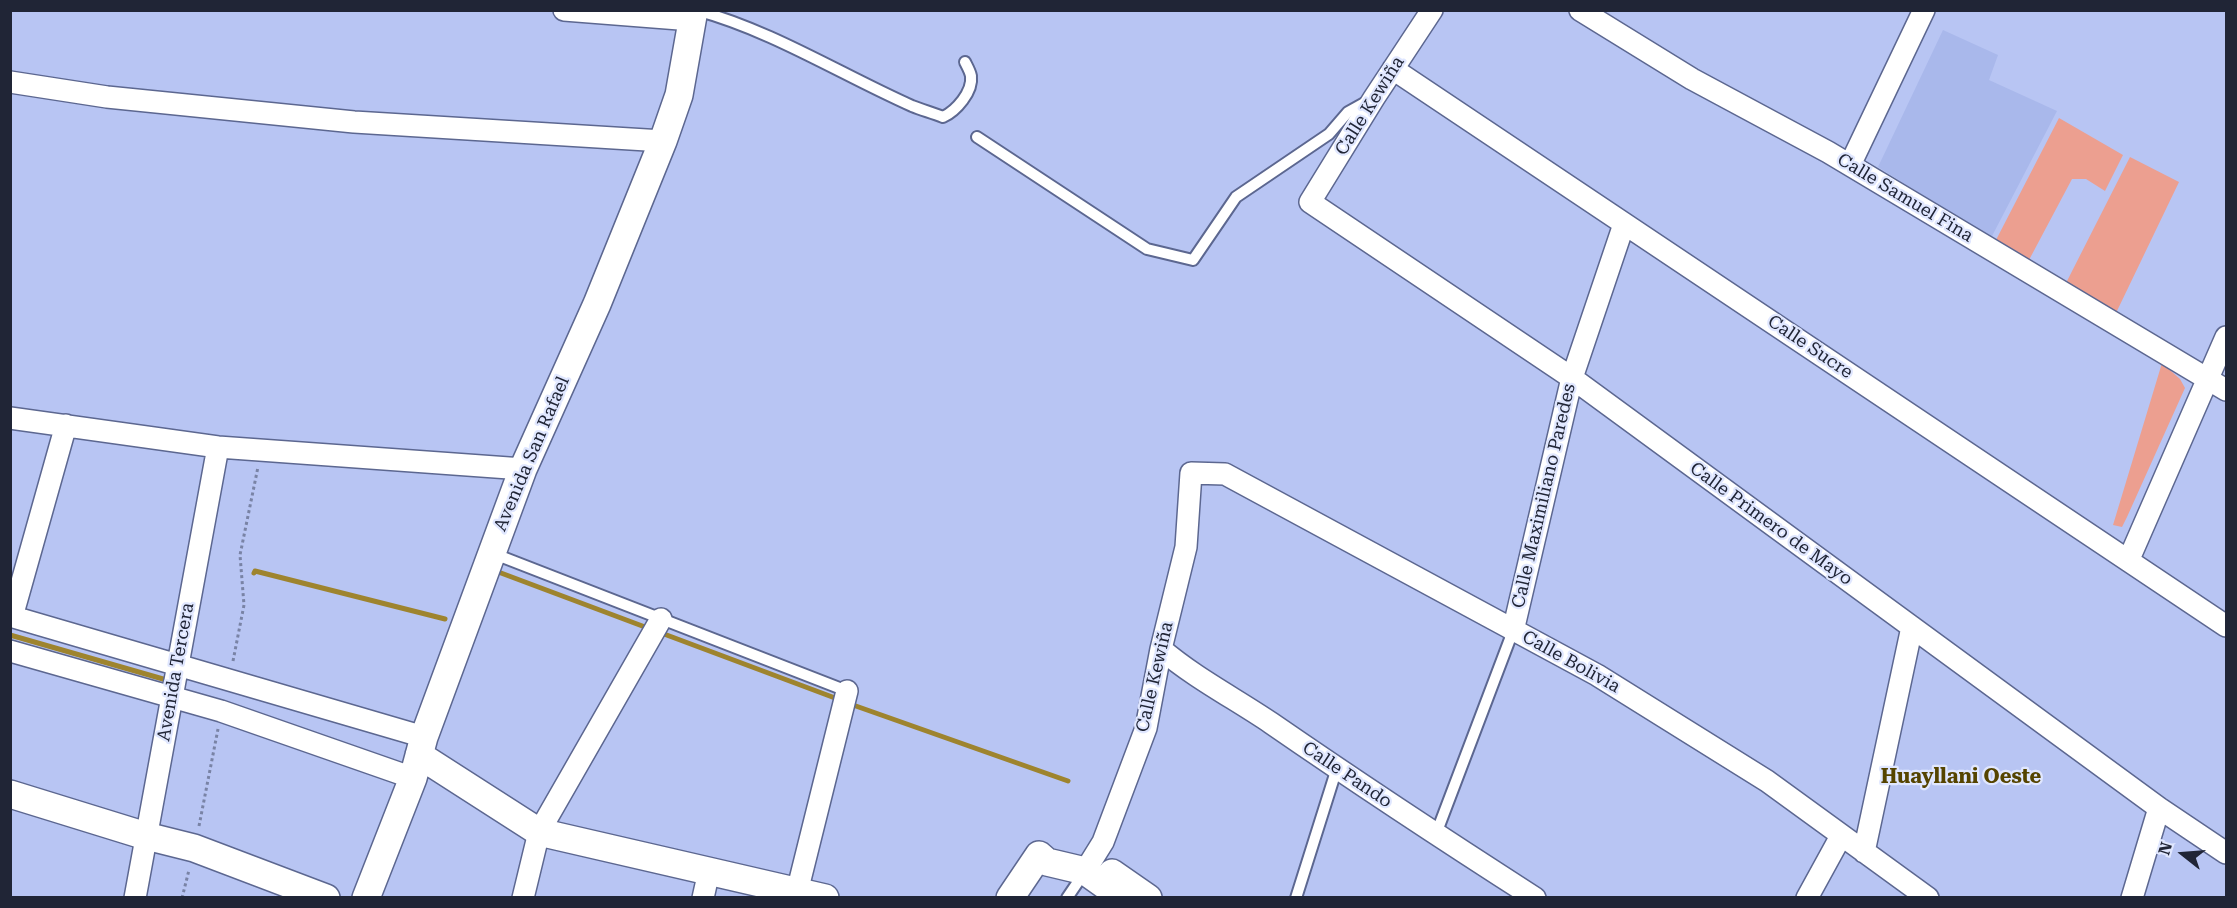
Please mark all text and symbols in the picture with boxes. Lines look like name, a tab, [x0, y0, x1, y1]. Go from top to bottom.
street label: Calle Kewiña	[1331, 53, 1409, 159]
street label: Calle Samuel Fina	[1833, 149, 1977, 247]
street label: Calle Sucre	[1763, 311, 1857, 383]
street label: Avenida San Rafael	[490, 373, 574, 535]
street label: Calle Maximiliano Paredes	[1508, 382, 1580, 610]
street label: Calle Primero de Mayo	[1685, 458, 1857, 590]
street label: Avenida Tercera	[153, 601, 199, 743]
street label: Calle Kewiña	[1132, 620, 1178, 734]
street label: Calle Bolivia	[1518, 626, 1624, 698]
street label: Calle Pando	[1298, 737, 1396, 813]
district label: Huayllani Oeste	[1881, 765, 2041, 789]
north arrow	[2153, 824, 2213, 884]
text: N	[2154, 840, 2176, 857]

